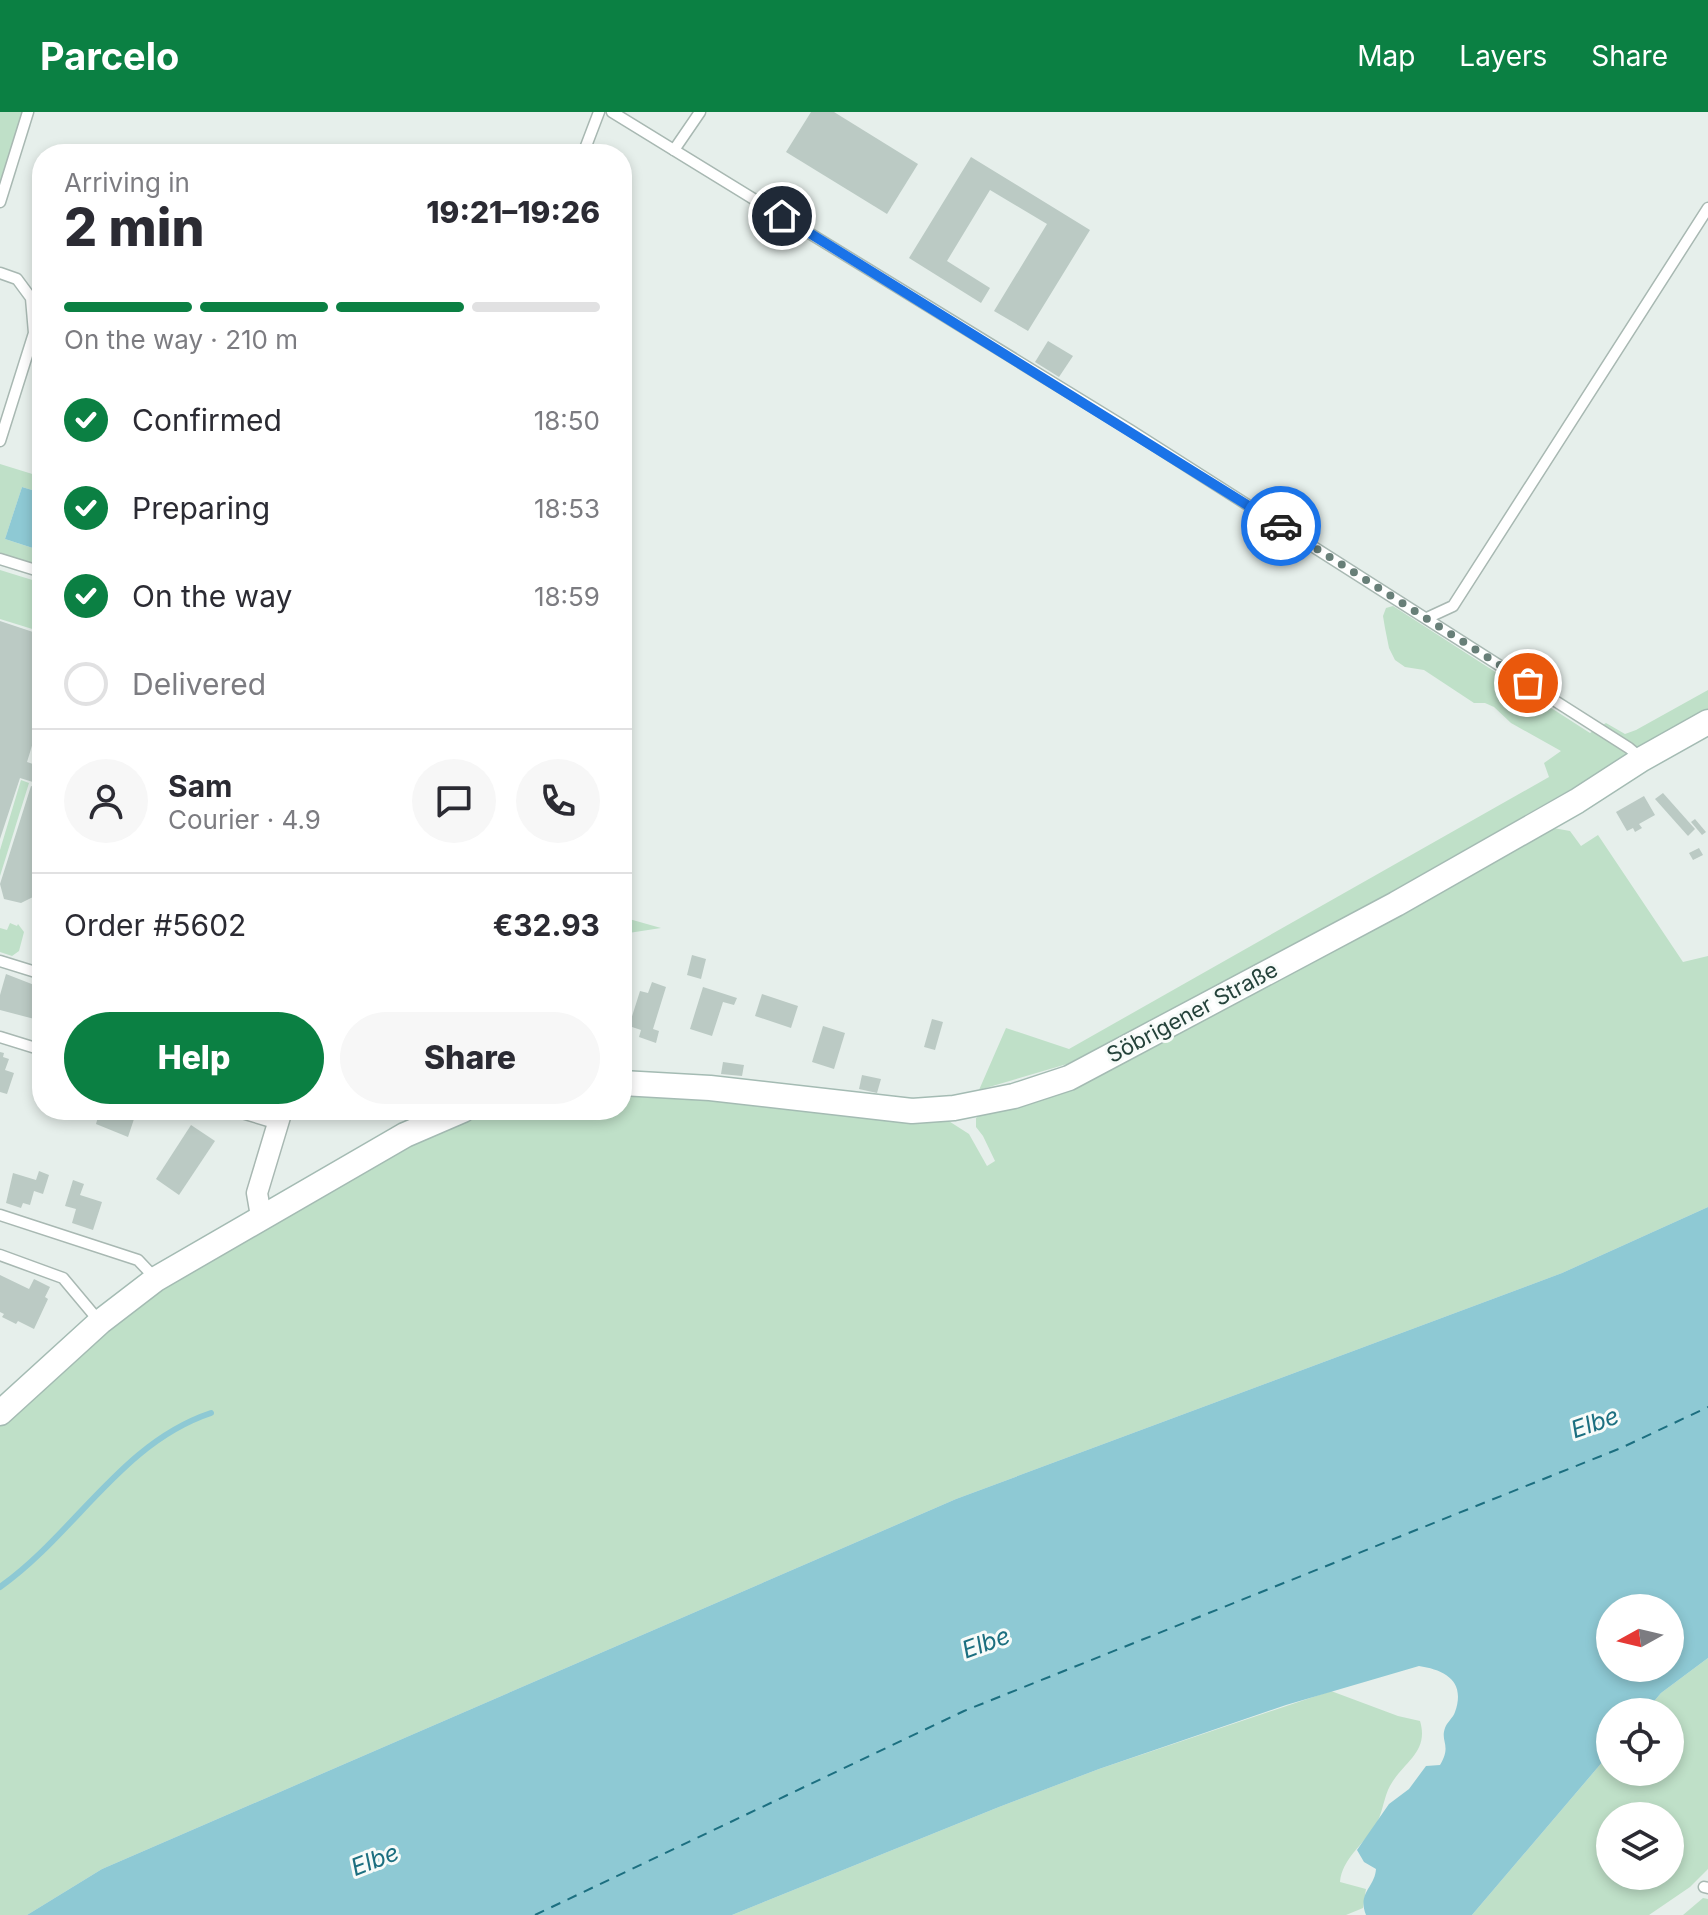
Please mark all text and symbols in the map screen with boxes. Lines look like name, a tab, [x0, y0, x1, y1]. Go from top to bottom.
text: Parcelo	[40, 33, 179, 79]
text: Map	[1357, 39, 1415, 73]
text: Layers	[1459, 39, 1547, 73]
text: Share	[1591, 39, 1668, 73]
text: Arriving in	[64, 167, 190, 198]
pin	[748, 182, 816, 250]
text: 19:21–19:26	[426, 194, 600, 230]
icon: home	[760, 194, 804, 238]
text: 2 min	[64, 196, 205, 259]
text: On the way · 210 m	[64, 324, 298, 355]
icon: check	[64, 398, 108, 442]
text: Confirmed	[132, 402, 282, 438]
text: 18:50	[534, 405, 600, 436]
icon: check	[64, 486, 108, 530]
courier	[1241, 486, 1321, 566]
text: Preparing	[132, 490, 270, 526]
text: 18:53	[534, 493, 600, 524]
icon: car	[1259, 504, 1303, 548]
icon: check	[64, 574, 108, 618]
text: On the way	[132, 578, 292, 614]
text: 18:59	[534, 581, 600, 612]
pin	[1494, 649, 1562, 717]
icon: bag	[1506, 661, 1550, 705]
text: Delivered	[132, 666, 266, 702]
button: person	[64, 759, 148, 843]
button: chat	[412, 759, 496, 843]
button: phone	[516, 759, 600, 843]
text: Sam	[168, 768, 232, 804]
text: Courier · 4.9	[168, 804, 321, 835]
text: Order #5602	[64, 907, 246, 943]
text: €32.93	[493, 907, 600, 943]
street label: Söbrigener Straße	[1102, 956, 1282, 1068]
button: Help	[64, 1012, 324, 1104]
button: Share	[340, 1012, 600, 1104]
water label: Elbe	[1567, 1401, 1623, 1444]
north arrow	[1596, 1594, 1684, 1682]
map controls	[1596, 1594, 1684, 1890]
water label: Elbe	[958, 1621, 1014, 1664]
button: locate	[1596, 1698, 1684, 1786]
button: layers	[1596, 1802, 1684, 1890]
water label: Elbe	[347, 1837, 403, 1882]

